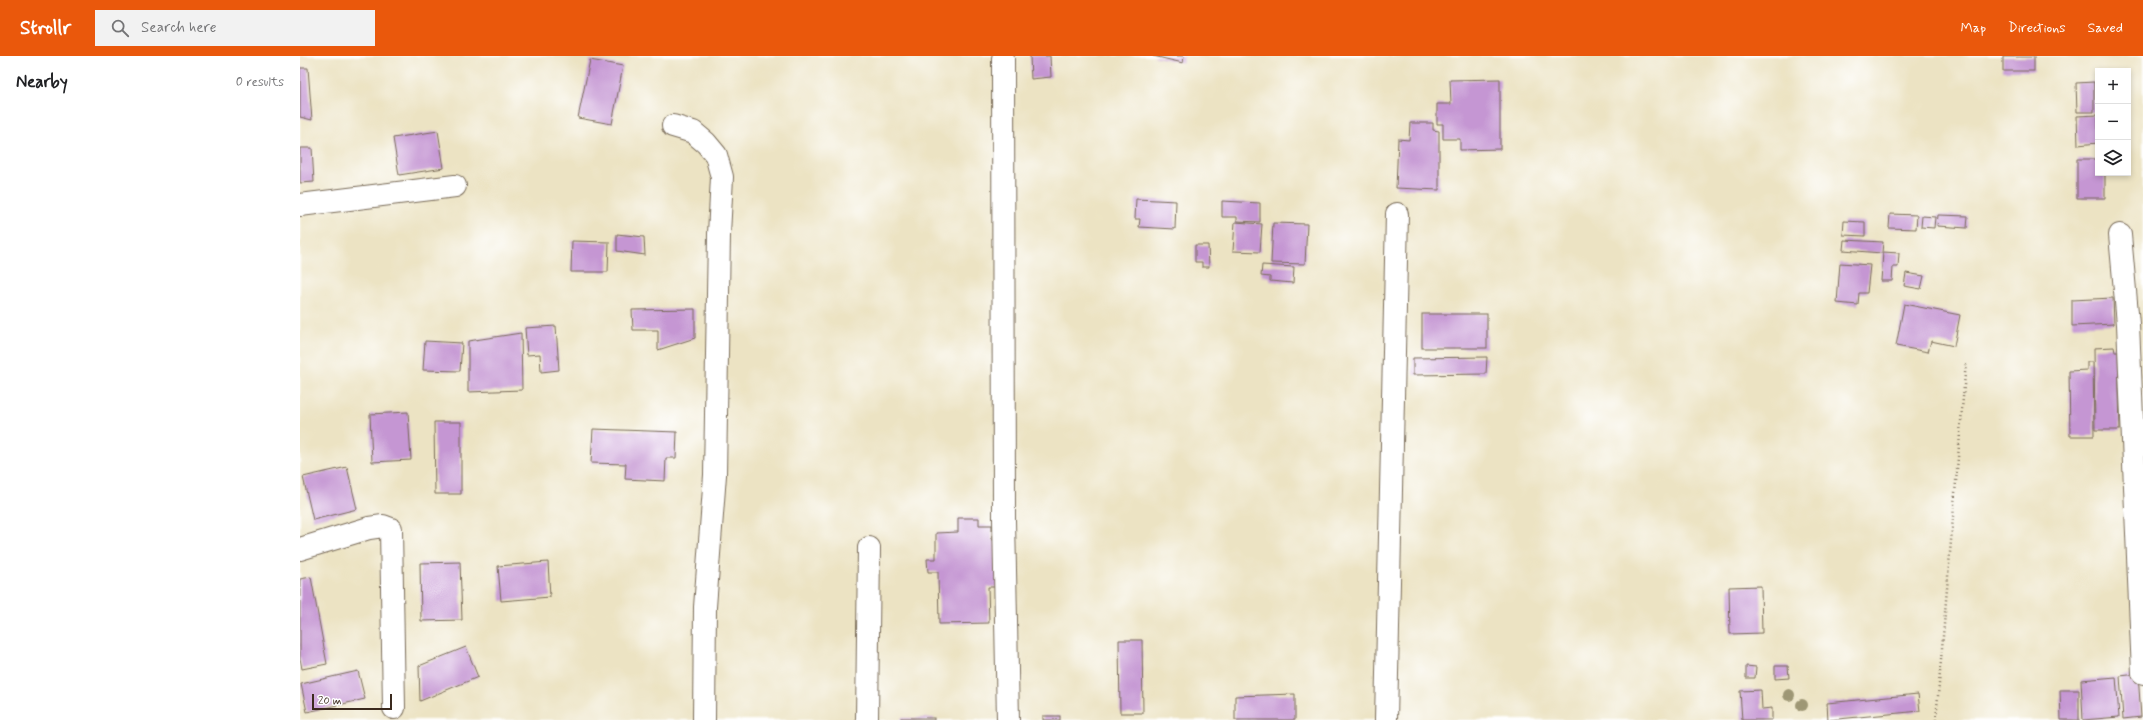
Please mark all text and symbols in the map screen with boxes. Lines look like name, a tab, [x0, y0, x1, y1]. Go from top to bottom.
search box	[95, 10, 375, 46]
text: Strollr	[20, 16, 71, 41]
icon: search	[109, 17, 131, 39]
text: Search here	[141, 18, 217, 38]
text: Map	[1960, 19, 1986, 37]
text: Directions	[2008, 19, 2066, 37]
text: Saved	[2088, 19, 2123, 37]
map controls	[2095, 68, 2131, 176]
button: +	[2095, 68, 2131, 104]
text: Nearby	[16, 71, 68, 93]
text: 0 results	[236, 74, 284, 91]
button: −	[2095, 104, 2131, 140]
button: layers	[2095, 140, 2131, 176]
scale bar	[312, 692, 392, 711]
text: 20 m	[318, 694, 341, 708]

